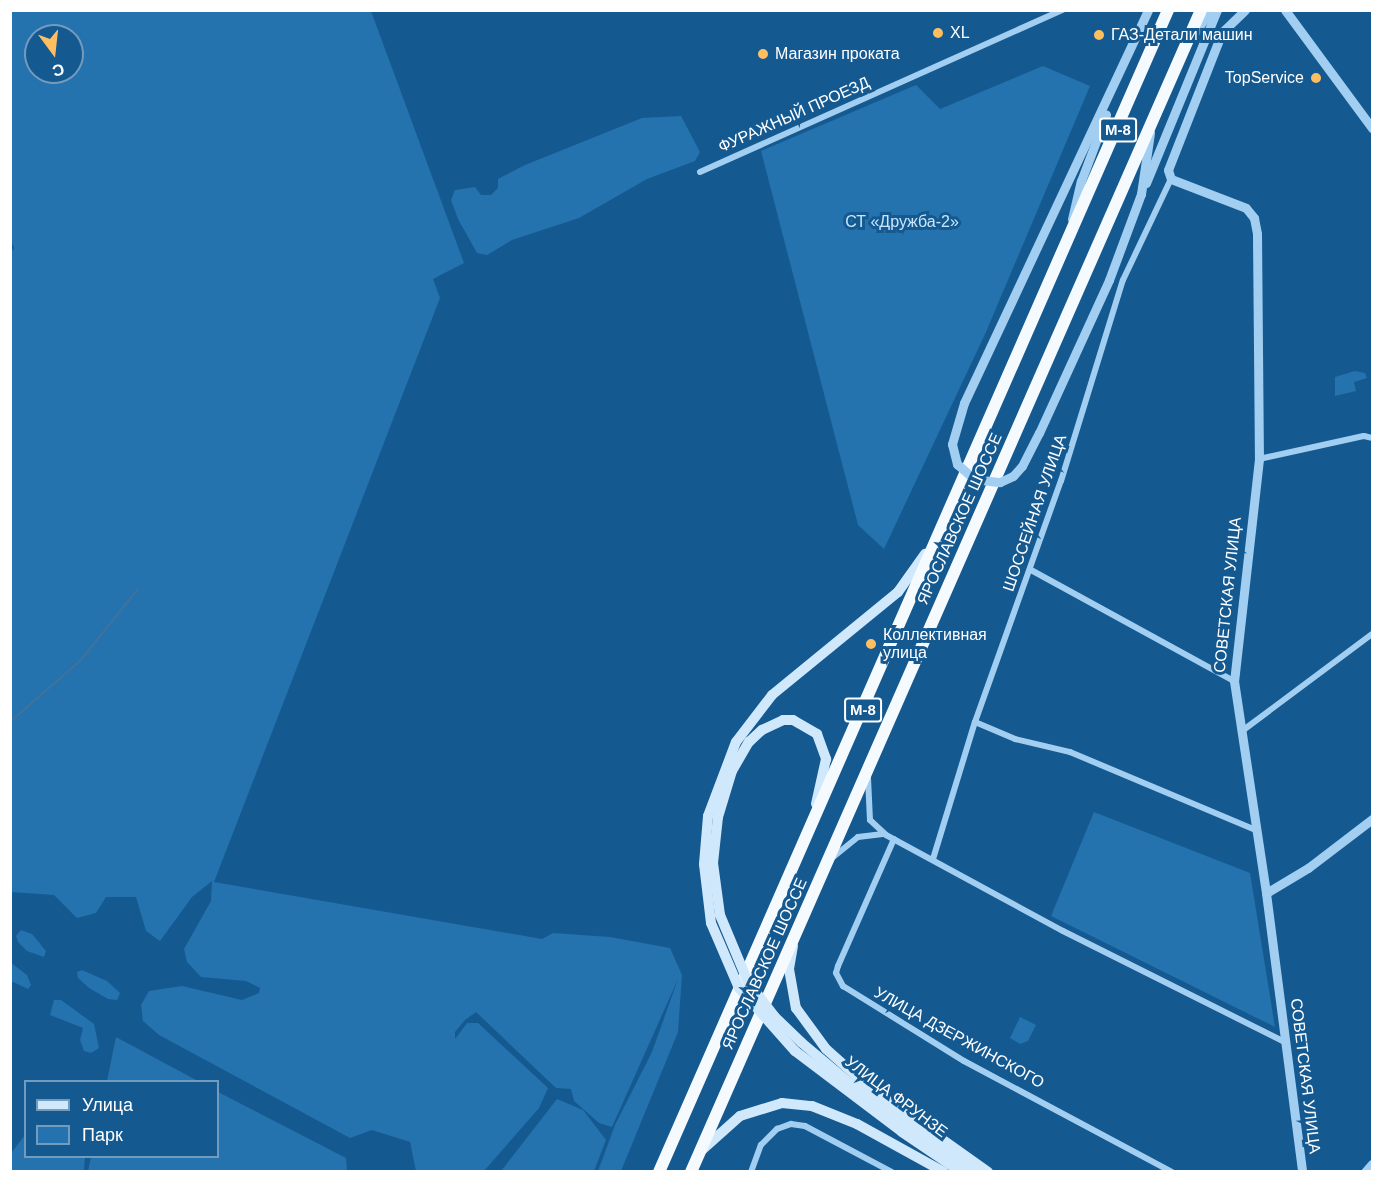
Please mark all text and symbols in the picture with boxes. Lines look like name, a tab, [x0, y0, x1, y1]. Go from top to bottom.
place label: XL	[950, 23, 970, 43]
north arrow	[24, 24, 84, 84]
place label: ГАЗ-Детали машин	[1111, 25, 1253, 45]
marker: XL	[931, 26, 945, 40]
marker: ГАЗ-Детали машин	[1092, 28, 1106, 42]
place label: Магазин проката	[775, 44, 900, 64]
marker: Магазин проката	[756, 47, 770, 61]
text: С	[50, 60, 66, 80]
place label: TopService	[1225, 68, 1304, 88]
marker: TopService	[1309, 71, 1323, 85]
street label: ФУРАЖНЫЙ ПРОЕЗД	[715, 73, 873, 157]
road number: М-8	[1098, 118, 1138, 142]
park label: СТ «Дружба-2»	[845, 212, 959, 232]
street label: ЯРОСЛАВСКОЕ ШОССЕ	[913, 430, 1007, 608]
street label: ШОССЕЙНАЯ УЛИЦА	[999, 432, 1071, 594]
street label: СОВЕТСКАЯ УЛИЦА	[1210, 516, 1246, 674]
place label: Коллективная улица	[883, 625, 987, 663]
marker: Коллективная улица	[864, 637, 878, 651]
road number: М-8	[844, 698, 882, 722]
street label: ЯРОСЛАВСКОЕ ШОССЕ	[718, 875, 812, 1053]
street label: УЛИЦА ДЗЕРЖИНСКОГО	[871, 983, 1047, 1093]
street label: СОВЕТСКАЯ УЛИЦА	[1286, 997, 1324, 1155]
street label: УЛИЦА ФРУНЗЕ	[841, 1052, 951, 1142]
legend	[24, 1080, 219, 1158]
text: Улица	[82, 1095, 133, 1115]
text: Парк	[82, 1125, 123, 1145]

